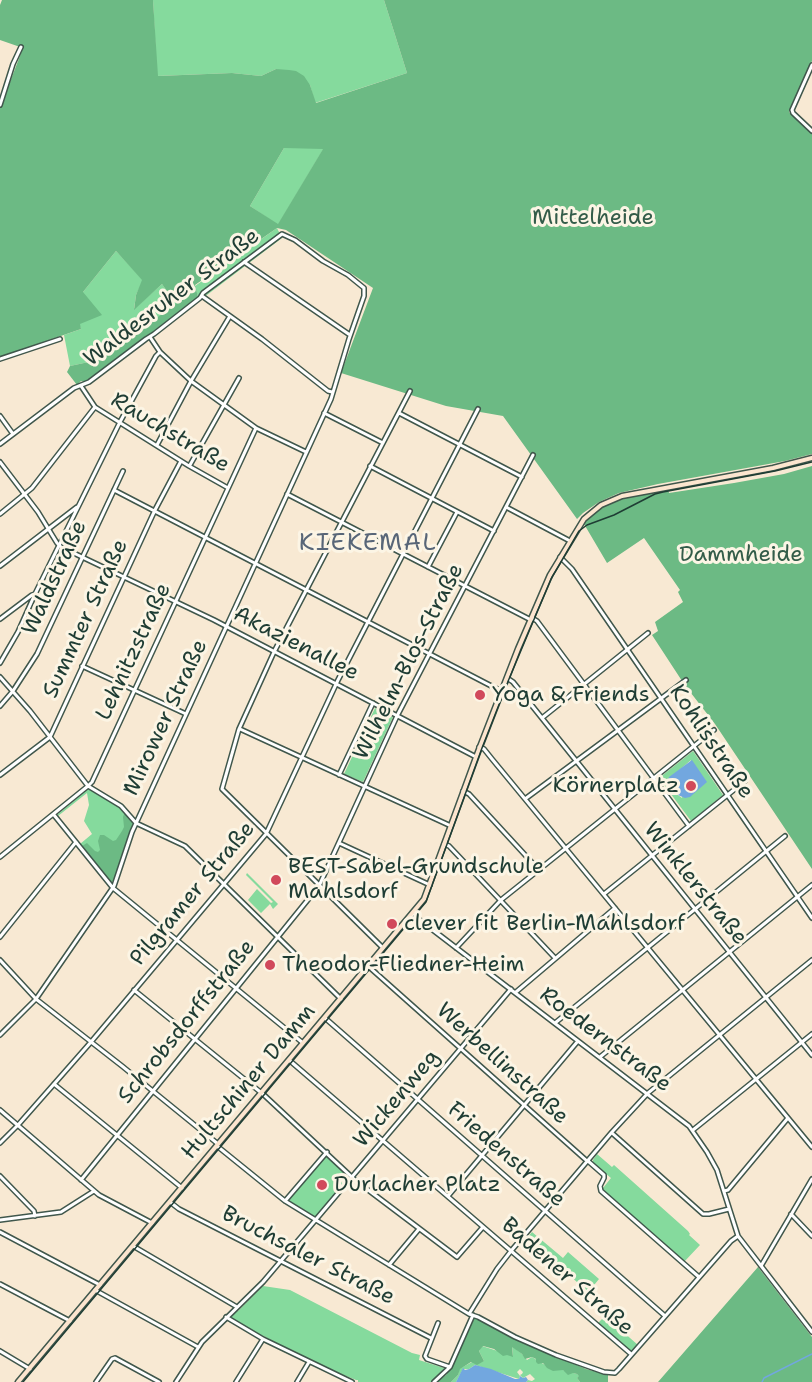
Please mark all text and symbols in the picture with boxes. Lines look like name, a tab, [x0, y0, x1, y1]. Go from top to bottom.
park label: Mittelheide	[532, 205, 654, 231]
street label: Waldesruher Straße	[79, 223, 265, 373]
street label: Rauchstraße	[106, 387, 234, 479]
street label: Waldstraße	[17, 517, 93, 639]
district label: KIEKEMAL	[299, 530, 437, 558]
street label: Summter Straße	[38, 536, 134, 702]
park label: Dammheide	[679, 542, 803, 568]
street label: Wilhelm-Blos-Straße	[348, 560, 470, 764]
street label: Lehnitzstraße	[91, 579, 177, 725]
street label: Akazienallee	[229, 601, 363, 687]
street label: Mirower Straße	[118, 636, 214, 800]
street label: Kohlisstraße	[663, 680, 759, 804]
place label: Yoga & Friends	[492, 682, 650, 708]
marker: Yoga & Friends	[473, 688, 487, 702]
place label: Körnerplatz	[552, 773, 679, 799]
marker: Körnerplatz	[684, 779, 698, 793]
street label: Pilgramer Straße	[125, 816, 261, 972]
street label: Winklerstraße	[638, 817, 752, 951]
place label: BEST-Sabel-Grundschule Mahlsdorf	[288, 854, 544, 906]
marker: BEST-Sabel-Grundschule Mahlsdorf	[269, 873, 283, 887]
place label: clever fit Berlin-Mahlsdorf	[404, 911, 685, 937]
marker: clever fit Berlin-Mahlsdorf	[385, 917, 399, 931]
street label: Schrobsdorffstraße	[113, 935, 261, 1109]
place label: Theodor-Fliedner-Heim	[282, 952, 525, 978]
marker: Theodor-Fliedner-Heim	[263, 958, 277, 972]
street label: Roedernstraße	[534, 982, 676, 1098]
street label: Werbellinstraße	[430, 998, 574, 1130]
street label: Hultschiner Damm	[176, 999, 322, 1165]
street label: Wickenweg	[348, 1045, 446, 1153]
street label: Friedenstraße	[442, 1097, 570, 1213]
place label: Durlacher Platz	[334, 1172, 501, 1198]
marker: Durlacher Platz	[315, 1178, 329, 1192]
street label: Bruchsaler Straße	[217, 1201, 399, 1311]
street label: Badener Straße	[496, 1212, 638, 1342]

